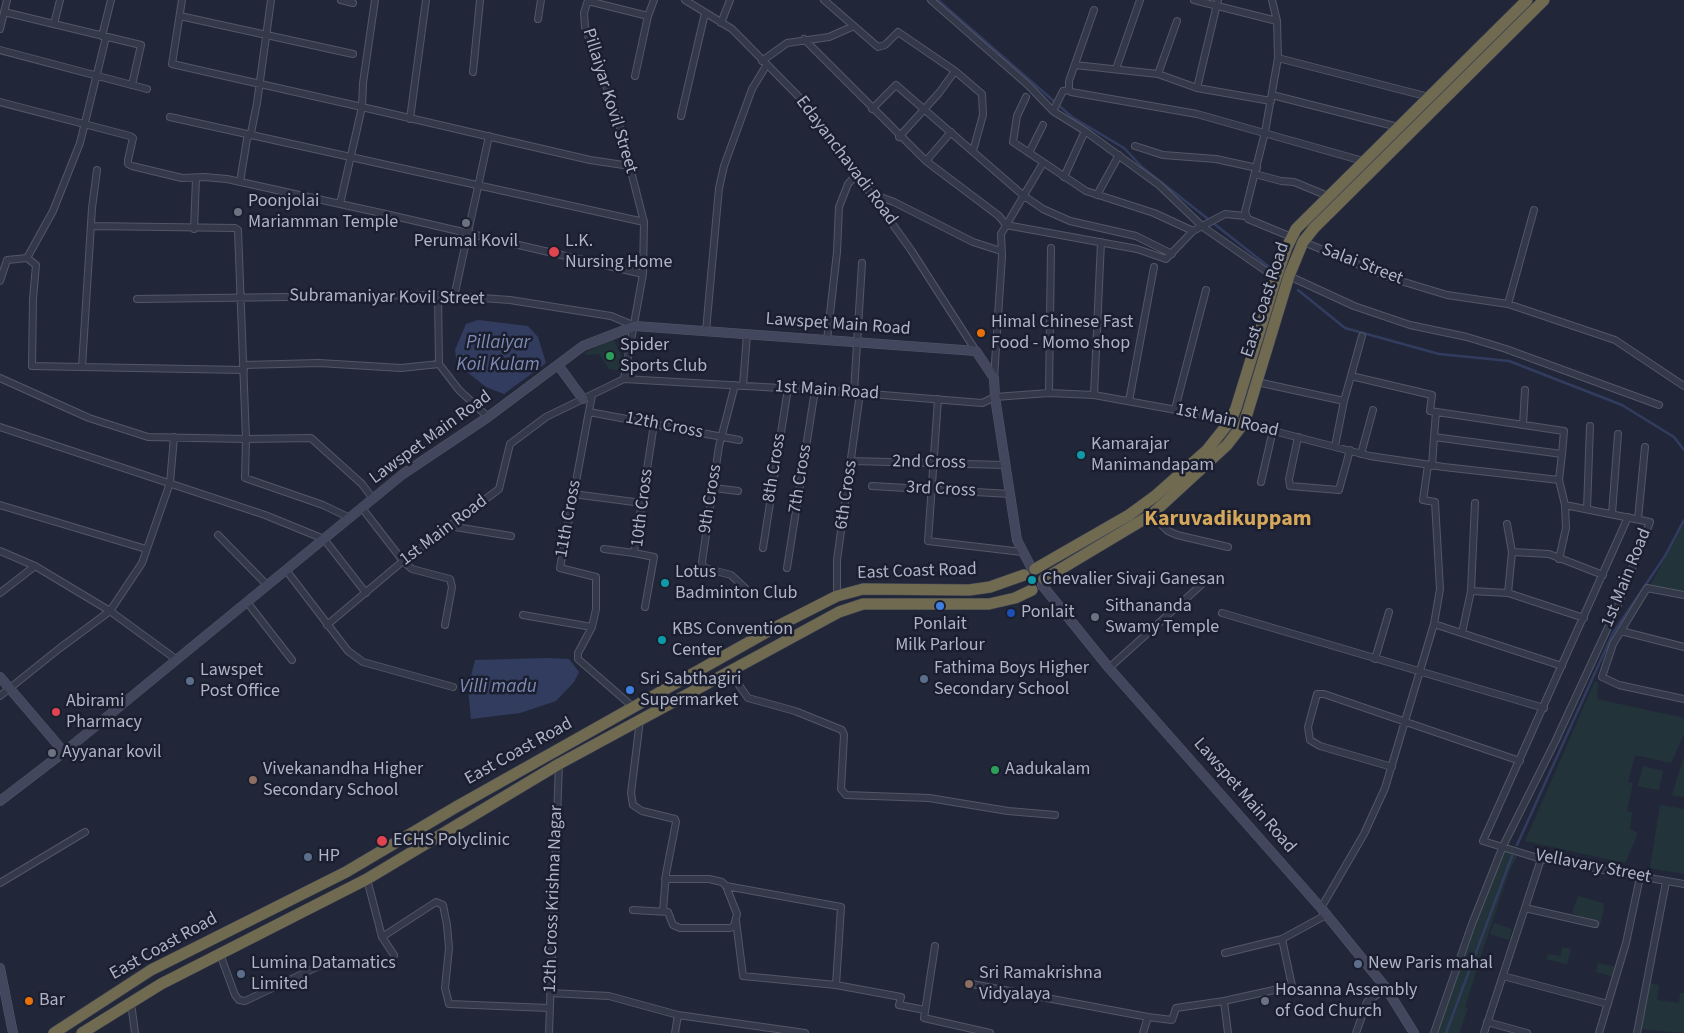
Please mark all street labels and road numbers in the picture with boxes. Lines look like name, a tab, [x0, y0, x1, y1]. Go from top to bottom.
street label: Pillaiyar Kovil Street	[577, 26, 641, 176]
street label: Edayanchavadi Road	[790, 92, 902, 230]
street label: East Coast Road	[1237, 240, 1295, 360]
street label: Salai Street	[1318, 240, 1406, 290]
street label: Subramaniyar Kovil Street	[289, 285, 485, 311]
street label: Lawspet Main Road	[765, 309, 911, 341]
street label: 1st Main Road	[774, 377, 880, 405]
street label: Lawspet Main Road	[366, 387, 496, 489]
street label: 1st Main Road	[1174, 400, 1280, 442]
street label: 12th Cross	[623, 408, 705, 444]
street label: 8th Cross	[759, 432, 791, 504]
street label: 7th Cross	[785, 443, 817, 515]
street label: 2nd Cross	[892, 452, 966, 474]
street label: 6th Cross	[831, 459, 863, 531]
street label: 9th Cross	[695, 463, 727, 535]
street label: 10th Cross	[627, 468, 659, 548]
street label: 3rd Cross	[906, 477, 976, 503]
street label: 11th Cross	[552, 478, 586, 560]
street label: 1st Main Road	[396, 491, 492, 571]
street label: 1st Main Road	[1597, 526, 1657, 630]
street label: East Coast Road	[857, 559, 977, 585]
street label: East Coast Road	[461, 714, 577, 790]
street label: Lawspet Main Road	[1188, 734, 1300, 858]
street label: 12th Cross Krishna Nagar	[540, 805, 568, 993]
street label: Vellavary Street	[1533, 845, 1653, 889]
street label: East Coast Road	[106, 909, 222, 985]

